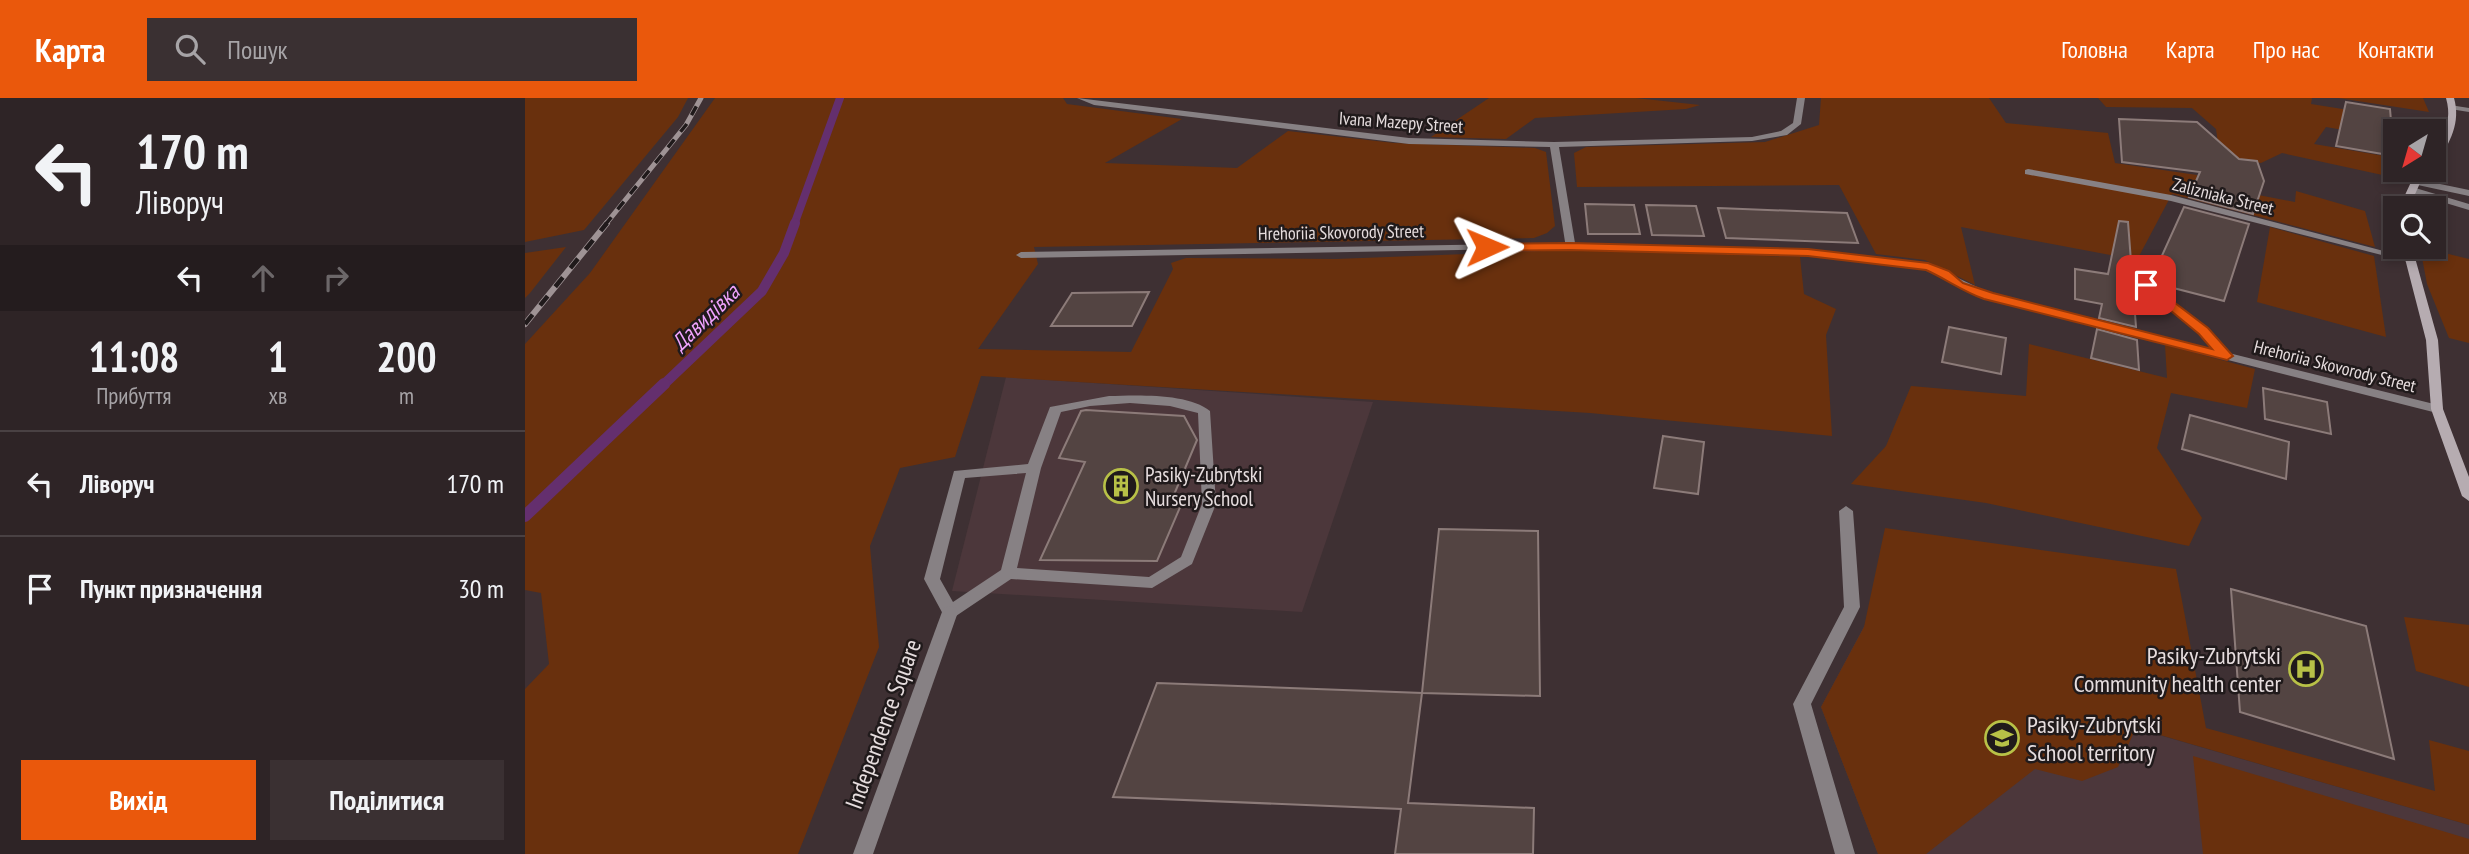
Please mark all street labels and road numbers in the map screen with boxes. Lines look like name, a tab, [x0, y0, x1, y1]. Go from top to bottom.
street label: Ivana Mazepy Street	[1338, 106, 1464, 138]
street label: Zalizniaka Street	[2170, 172, 2276, 220]
street label: Hrehoriia Skovorody Street	[1258, 219, 1424, 245]
street label: Hrehoriia Skovorody Street	[2252, 335, 2418, 397]
street label: Independence Square	[838, 635, 928, 813]

